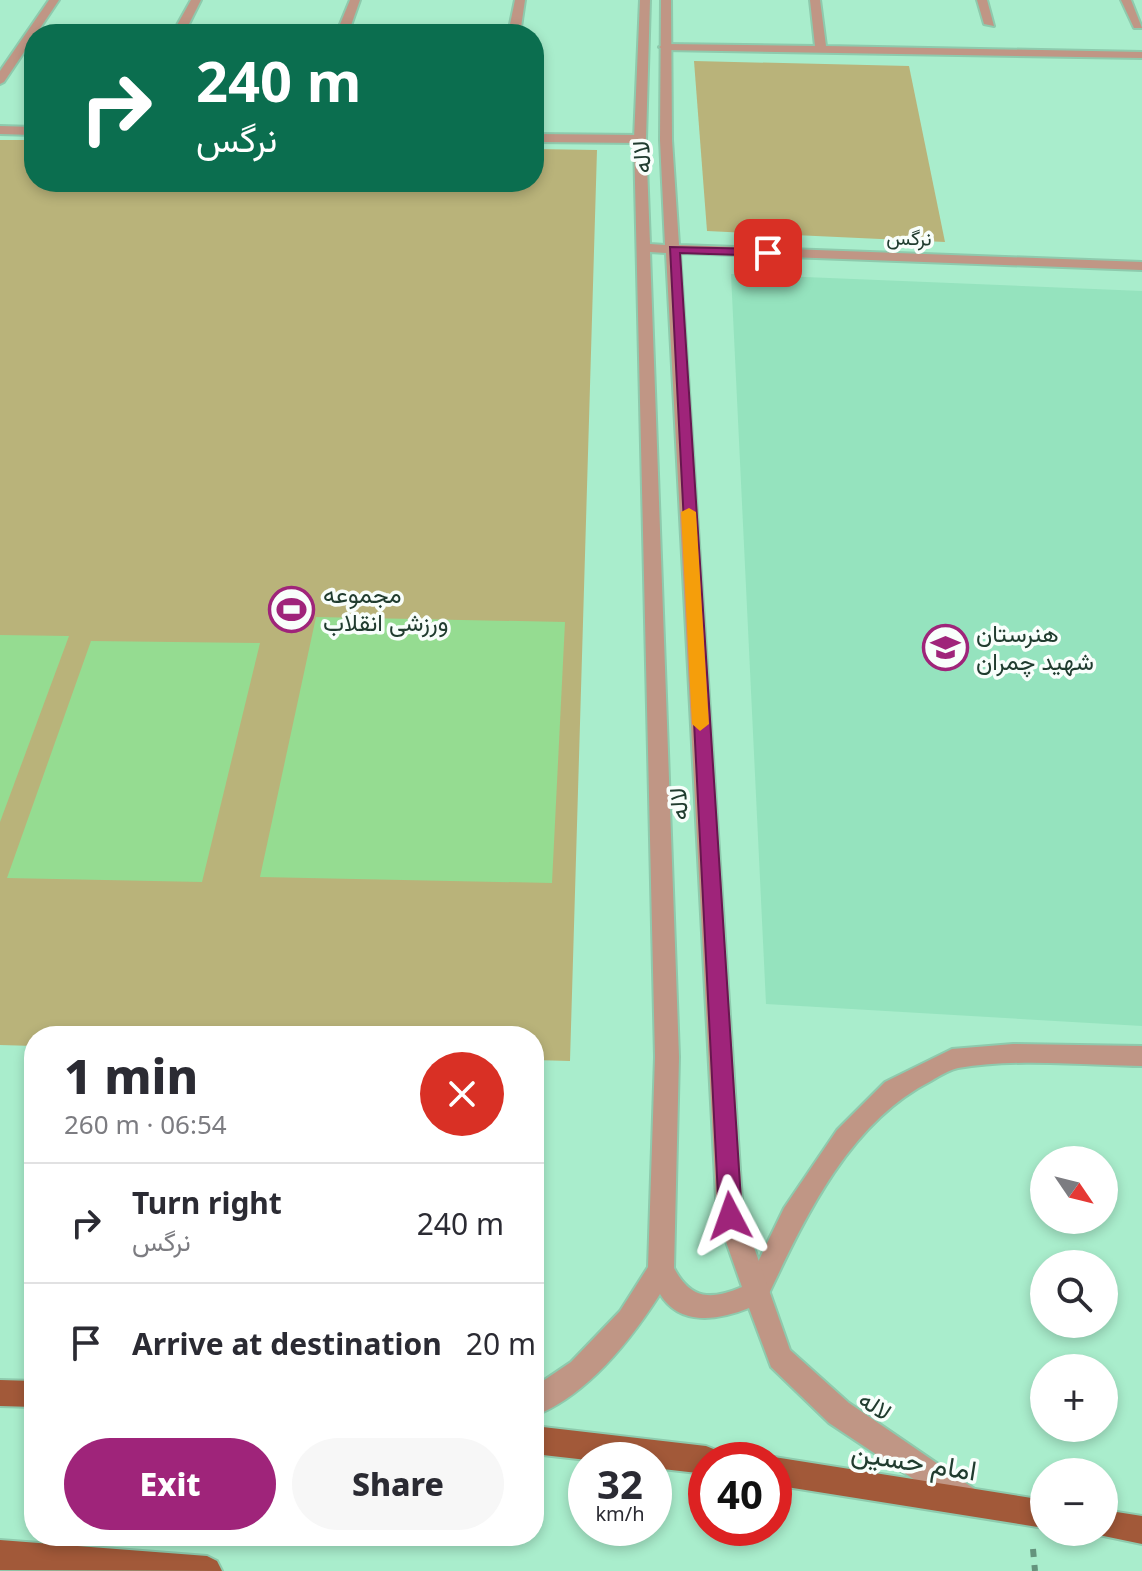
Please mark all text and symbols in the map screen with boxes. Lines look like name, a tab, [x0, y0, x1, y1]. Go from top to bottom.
text: 240 m	[196, 42, 361, 118]
icon: right	[64, 56, 168, 160]
text: نرگس	[196, 114, 277, 163]
street label: لاله	[623, 140, 658, 174]
pin	[734, 219, 802, 287]
street label: نرگس	[886, 223, 932, 252]
icon: arrive	[746, 231, 790, 275]
place label: مجموعه ورزشی انقلاب	[323, 577, 448, 638]
sports icon: مجموعه ورزشی انقلاب	[268, 585, 316, 633]
place label: هنرستان شهید چمران	[976, 616, 1094, 678]
school or university icon: هنرستان شهید چمران	[921, 624, 969, 672]
street label: لاله	[660, 787, 695, 821]
text: 1 min	[64, 1043, 198, 1108]
button: close	[420, 1052, 504, 1136]
text: 260 m · 06:54	[64, 1106, 227, 1142]
north arrow	[1030, 1146, 1118, 1234]
map controls	[1030, 1146, 1118, 1546]
position arrow	[688, 1174, 772, 1258]
text: Turn right	[132, 1182, 282, 1223]
icon: right	[64, 1201, 108, 1245]
text: 240 m	[417, 1203, 504, 1244]
text: نرگس	[132, 1223, 191, 1259]
button: search	[1030, 1250, 1118, 1338]
icon: arrive	[64, 1321, 108, 1365]
text: Arrive at destination	[132, 1323, 442, 1364]
text: 20 m	[466, 1323, 536, 1364]
button: +	[1030, 1354, 1118, 1442]
street label: لاله	[853, 1382, 899, 1428]
street label: امام حسین	[849, 1431, 980, 1490]
button: Exit	[64, 1438, 276, 1530]
button: Share	[292, 1438, 504, 1530]
speed limit sign: 40	[688, 1442, 792, 1546]
text: 32	[597, 1456, 643, 1511]
button: −	[1030, 1458, 1118, 1546]
text: km/h	[595, 1500, 645, 1527]

